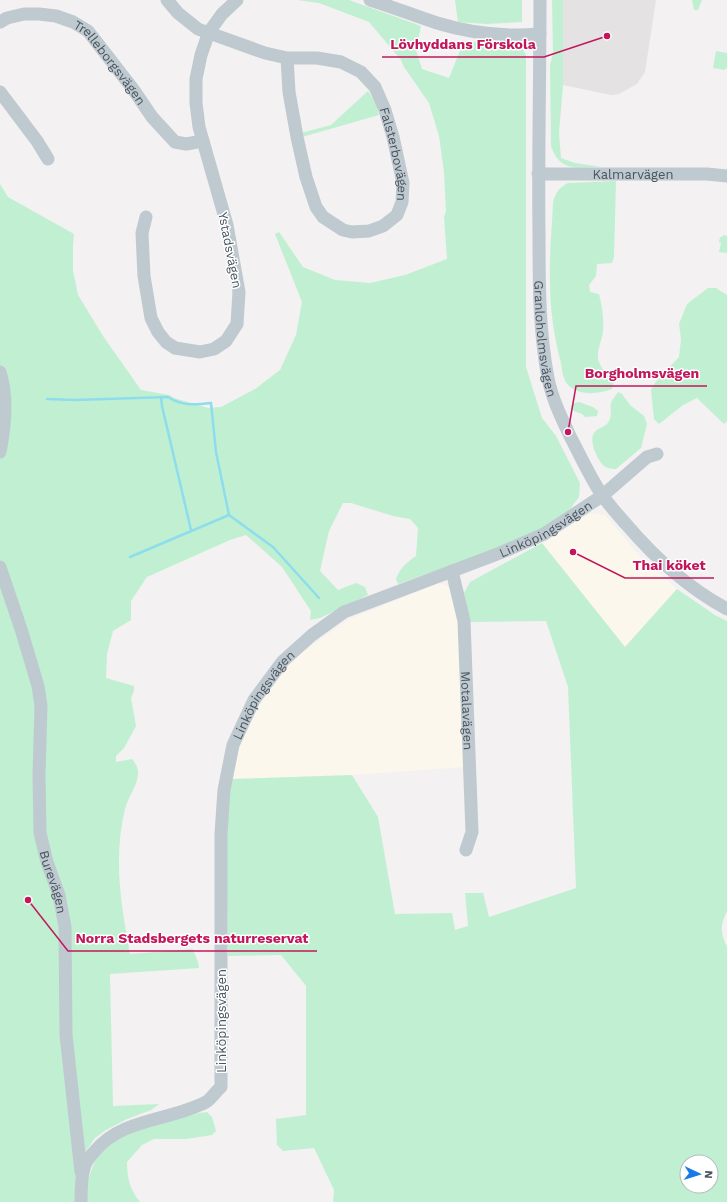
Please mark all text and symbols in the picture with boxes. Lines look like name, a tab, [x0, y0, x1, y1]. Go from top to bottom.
street label: Trelleborgsvägen	[71, 17, 149, 108]
callout: Lövhyddans Förskola	[382, 31, 544, 57]
text: Lövhyddans Förskola	[390, 36, 537, 52]
street label: Falsterbovägen	[377, 105, 411, 202]
street label: Kalmarvägen	[592, 167, 674, 182]
street label: Ystadsvägen	[215, 211, 245, 289]
street label: Granloholmsvägen	[532, 280, 560, 399]
callout: Borgholmsvägen	[576, 360, 707, 386]
text: Borgholmsvägen	[585, 365, 699, 381]
street label: Linköpingsvägen	[497, 497, 595, 560]
callout: Thai köket	[625, 552, 714, 578]
text: Thai köket	[632, 557, 706, 573]
street label: Linköpingsvägen	[229, 647, 298, 742]
street label: Motalavägen	[458, 671, 476, 750]
street label: Burevägen	[37, 849, 70, 915]
callout: Norra Stadsbergets naturreservat	[68, 925, 317, 951]
text: Norra Stadsbergets naturreservat	[76, 930, 308, 946]
street label: Linköpingsvägen	[214, 969, 229, 1073]
north arrow	[679, 1154, 719, 1194]
text: N	[702, 1170, 715, 1179]

